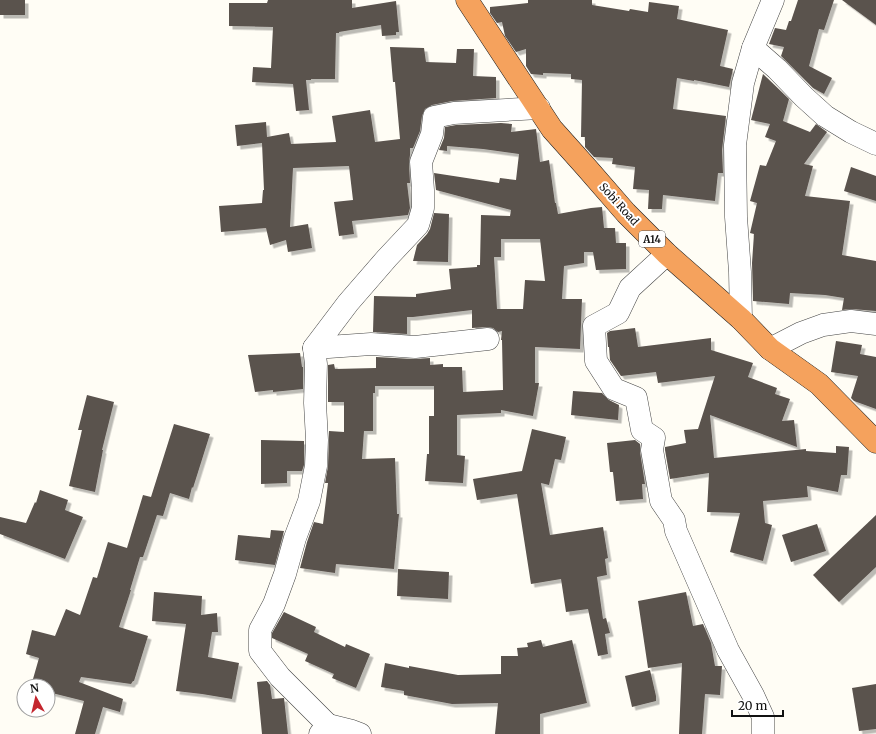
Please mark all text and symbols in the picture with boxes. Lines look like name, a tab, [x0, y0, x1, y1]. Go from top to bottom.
street label: Sobi Road	[596, 180, 642, 228]
road number: A14	[639, 231, 665, 247]
north arrow	[16, 678, 56, 718]
text: N	[29, 681, 40, 696]
scale bar	[732, 692, 783, 718]
text: 20 m	[738, 698, 767, 713]

